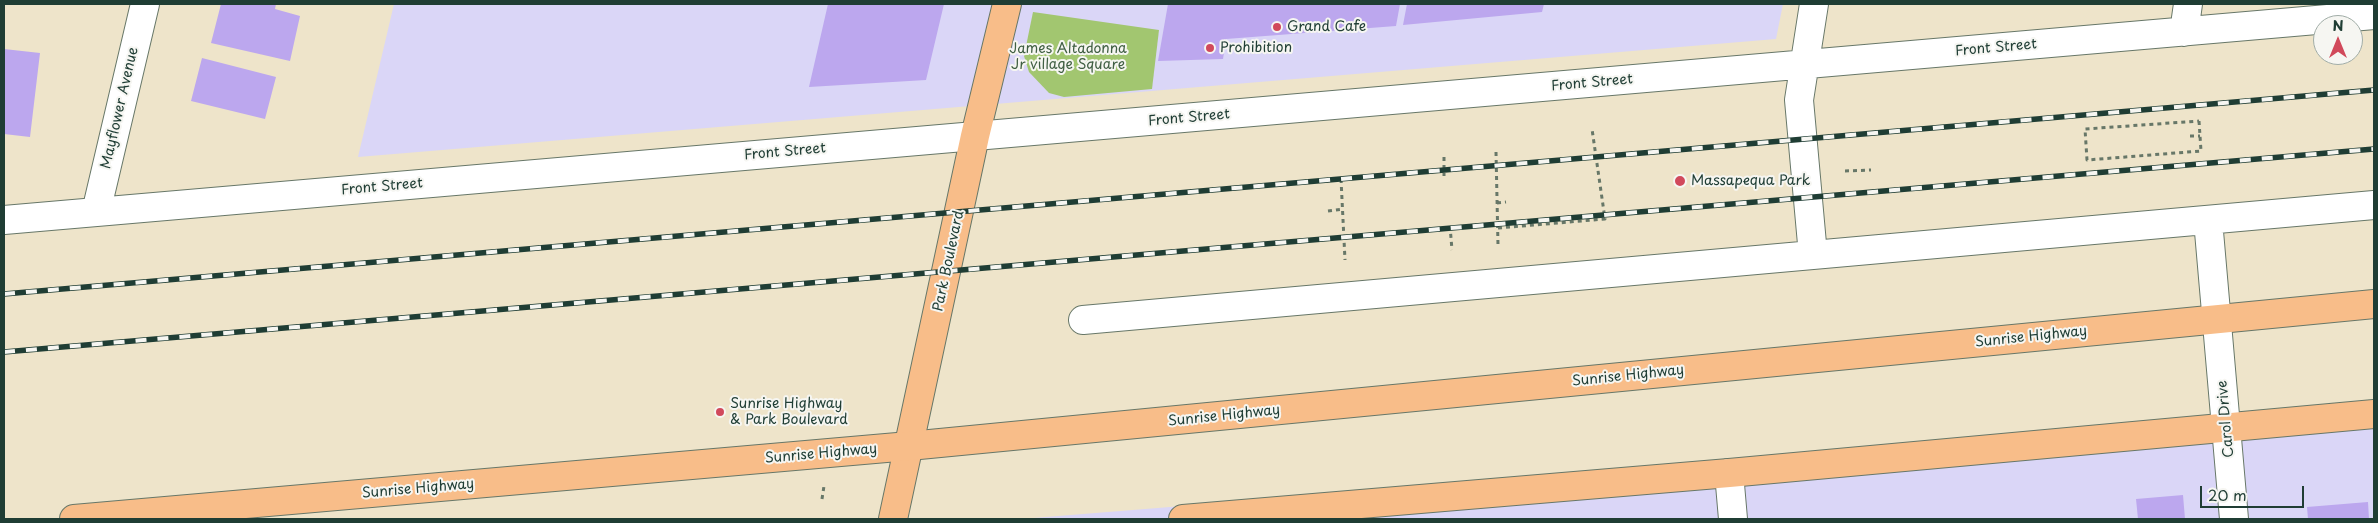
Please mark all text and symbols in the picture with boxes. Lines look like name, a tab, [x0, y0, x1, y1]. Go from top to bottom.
north arrow	[2313, 15, 2363, 65]
text: N	[2332, 15, 2344, 36]
place label: Grand Cafe	[1287, 19, 1366, 35]
marker: Grand Cafe	[1271, 21, 1283, 33]
street label: Front Street	[1954, 36, 2038, 60]
place label: Prohibition	[1220, 40, 1292, 56]
park label: James Altadonna Jr village Square	[1009, 41, 1127, 74]
marker: Prohibition	[1204, 42, 1216, 54]
street label: Mayflower Avenue	[98, 46, 142, 170]
street label: Front Street	[1550, 71, 1634, 95]
street label: Front Street	[1147, 106, 1231, 130]
street label: Front Street	[743, 140, 827, 164]
place label: Massapequa Park	[1691, 173, 1810, 189]
marker: Massapequa Park	[1673, 174, 1687, 188]
street label: Front Street	[340, 175, 424, 199]
street label: Park Boulevard	[930, 209, 968, 313]
street label: Sunrise Highway	[1974, 323, 2088, 351]
street label: Sunrise Highway	[1571, 362, 1685, 390]
street label: Carol Drive	[2214, 380, 2238, 458]
place label: Sunrise Highway & Park Boulevard	[730, 396, 848, 428]
street label: Sunrise Highway	[1167, 402, 1281, 430]
marker: Sunrise Highway & Park Boulevard	[714, 406, 726, 418]
street label: Sunrise Highway	[764, 441, 878, 467]
street label: Sunrise Highway	[361, 476, 475, 502]
scale bar	[2203, 476, 2307, 508]
text: 20 m	[2208, 483, 2247, 506]

